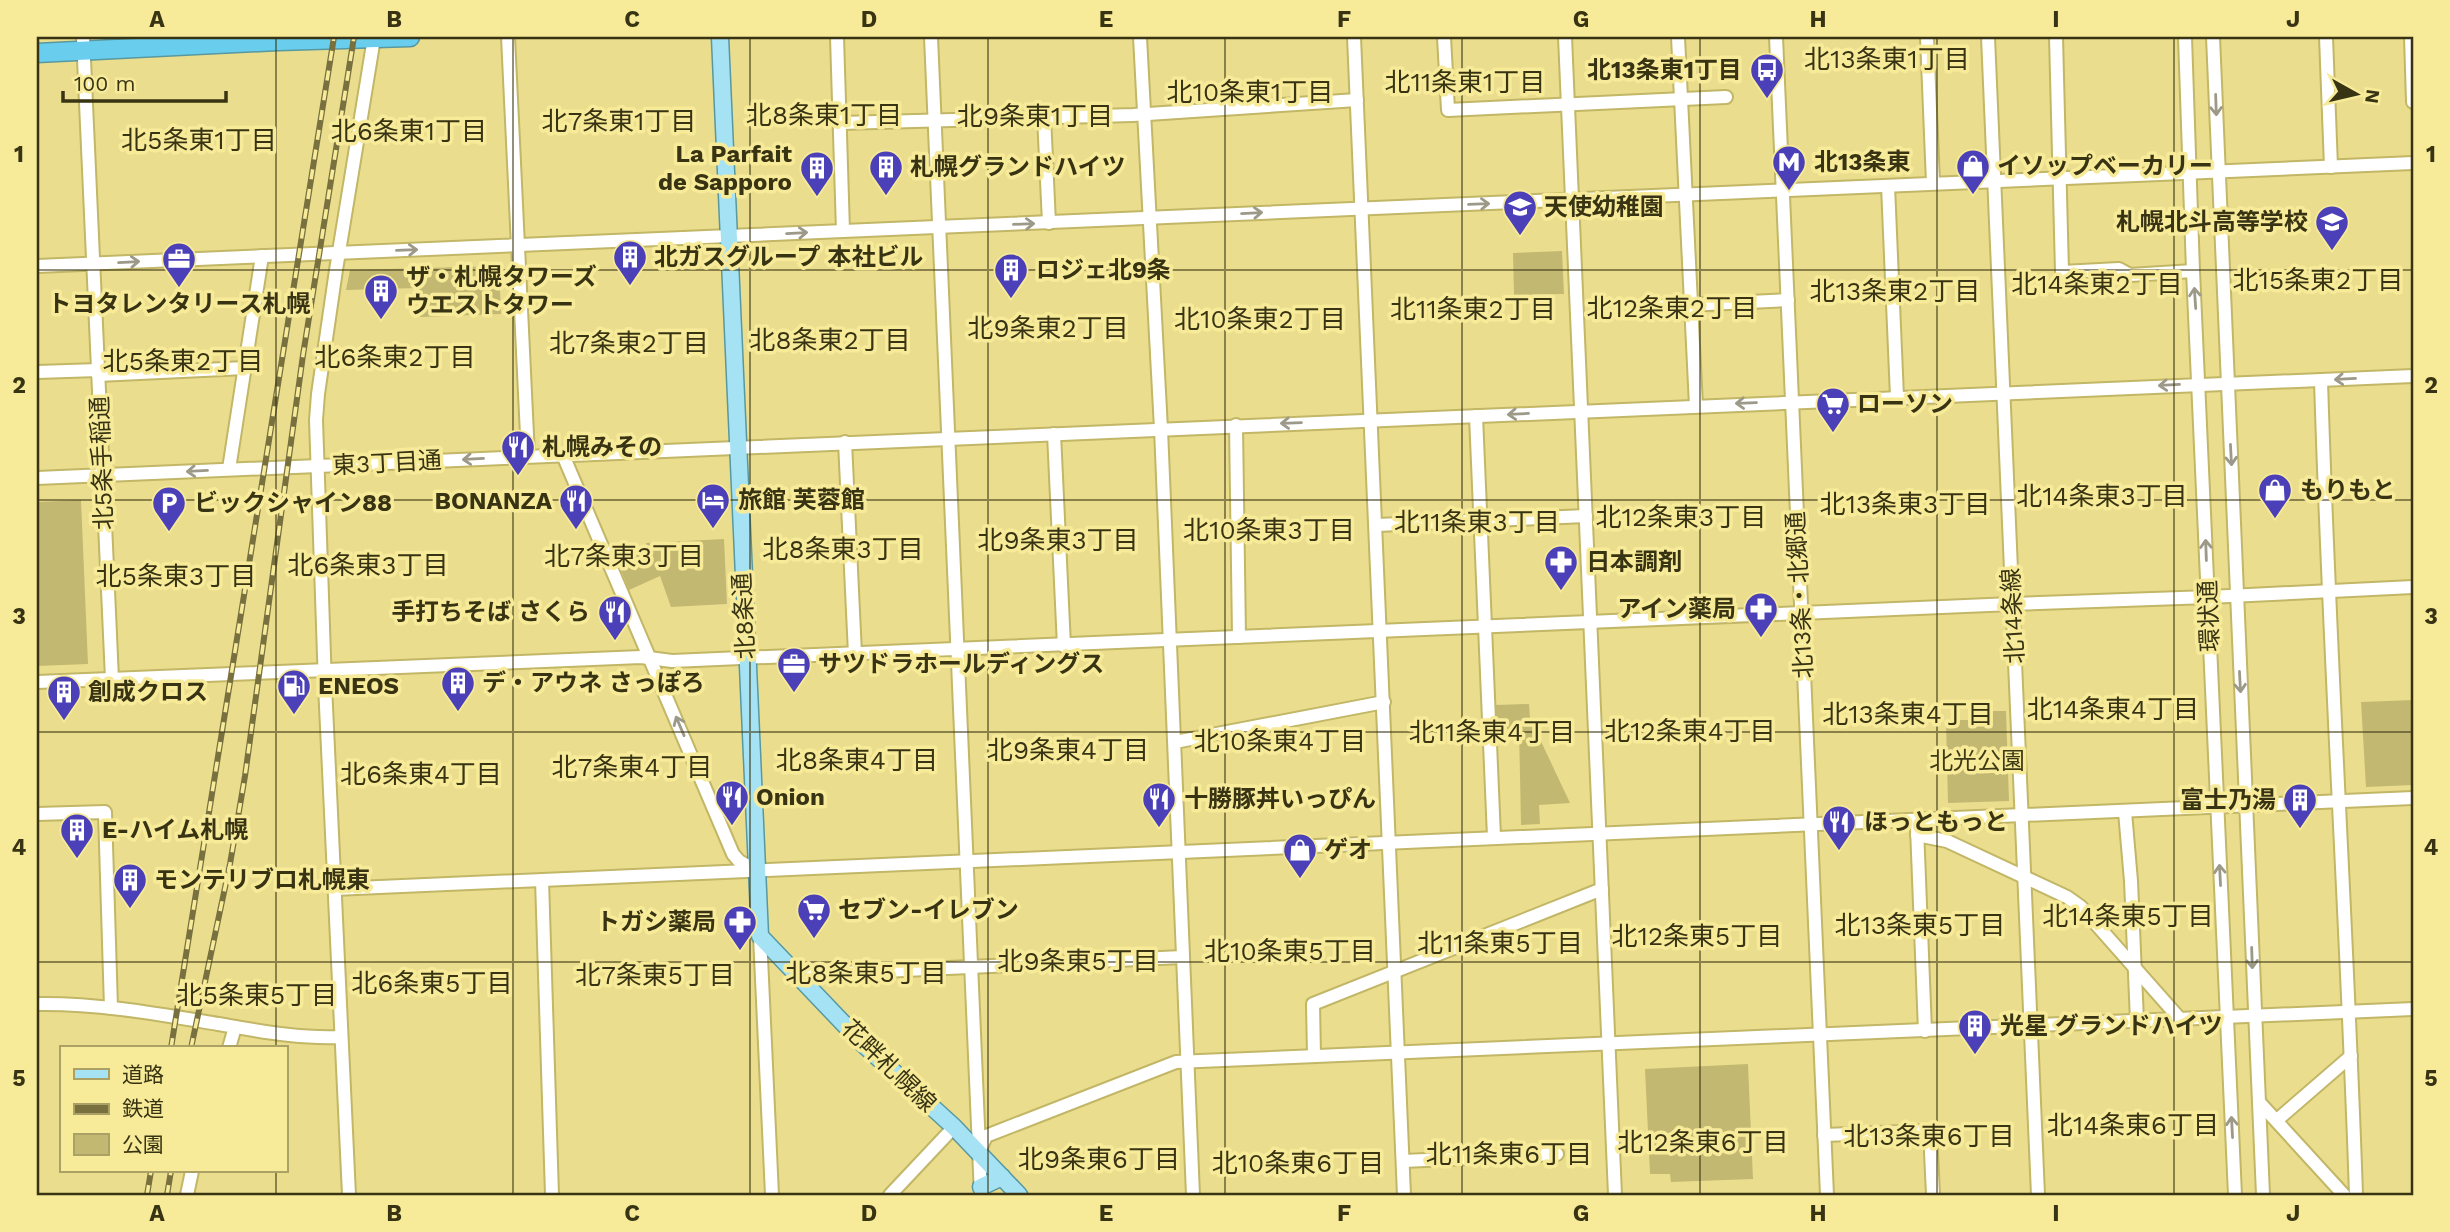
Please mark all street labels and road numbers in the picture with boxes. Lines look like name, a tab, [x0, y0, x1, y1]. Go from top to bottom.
street label: 北5条手稲通	[86, 396, 118, 530]
street label: 東3丁目通	[331, 446, 443, 480]
street label: 北13条・北郷通	[1782, 511, 1818, 679]
street label: 北14条線	[1997, 567, 2029, 665]
street label: 北8条通	[728, 572, 760, 660]
street label: 環状通	[2194, 580, 2224, 652]
street label: 花畔札幌線	[836, 1014, 942, 1118]

